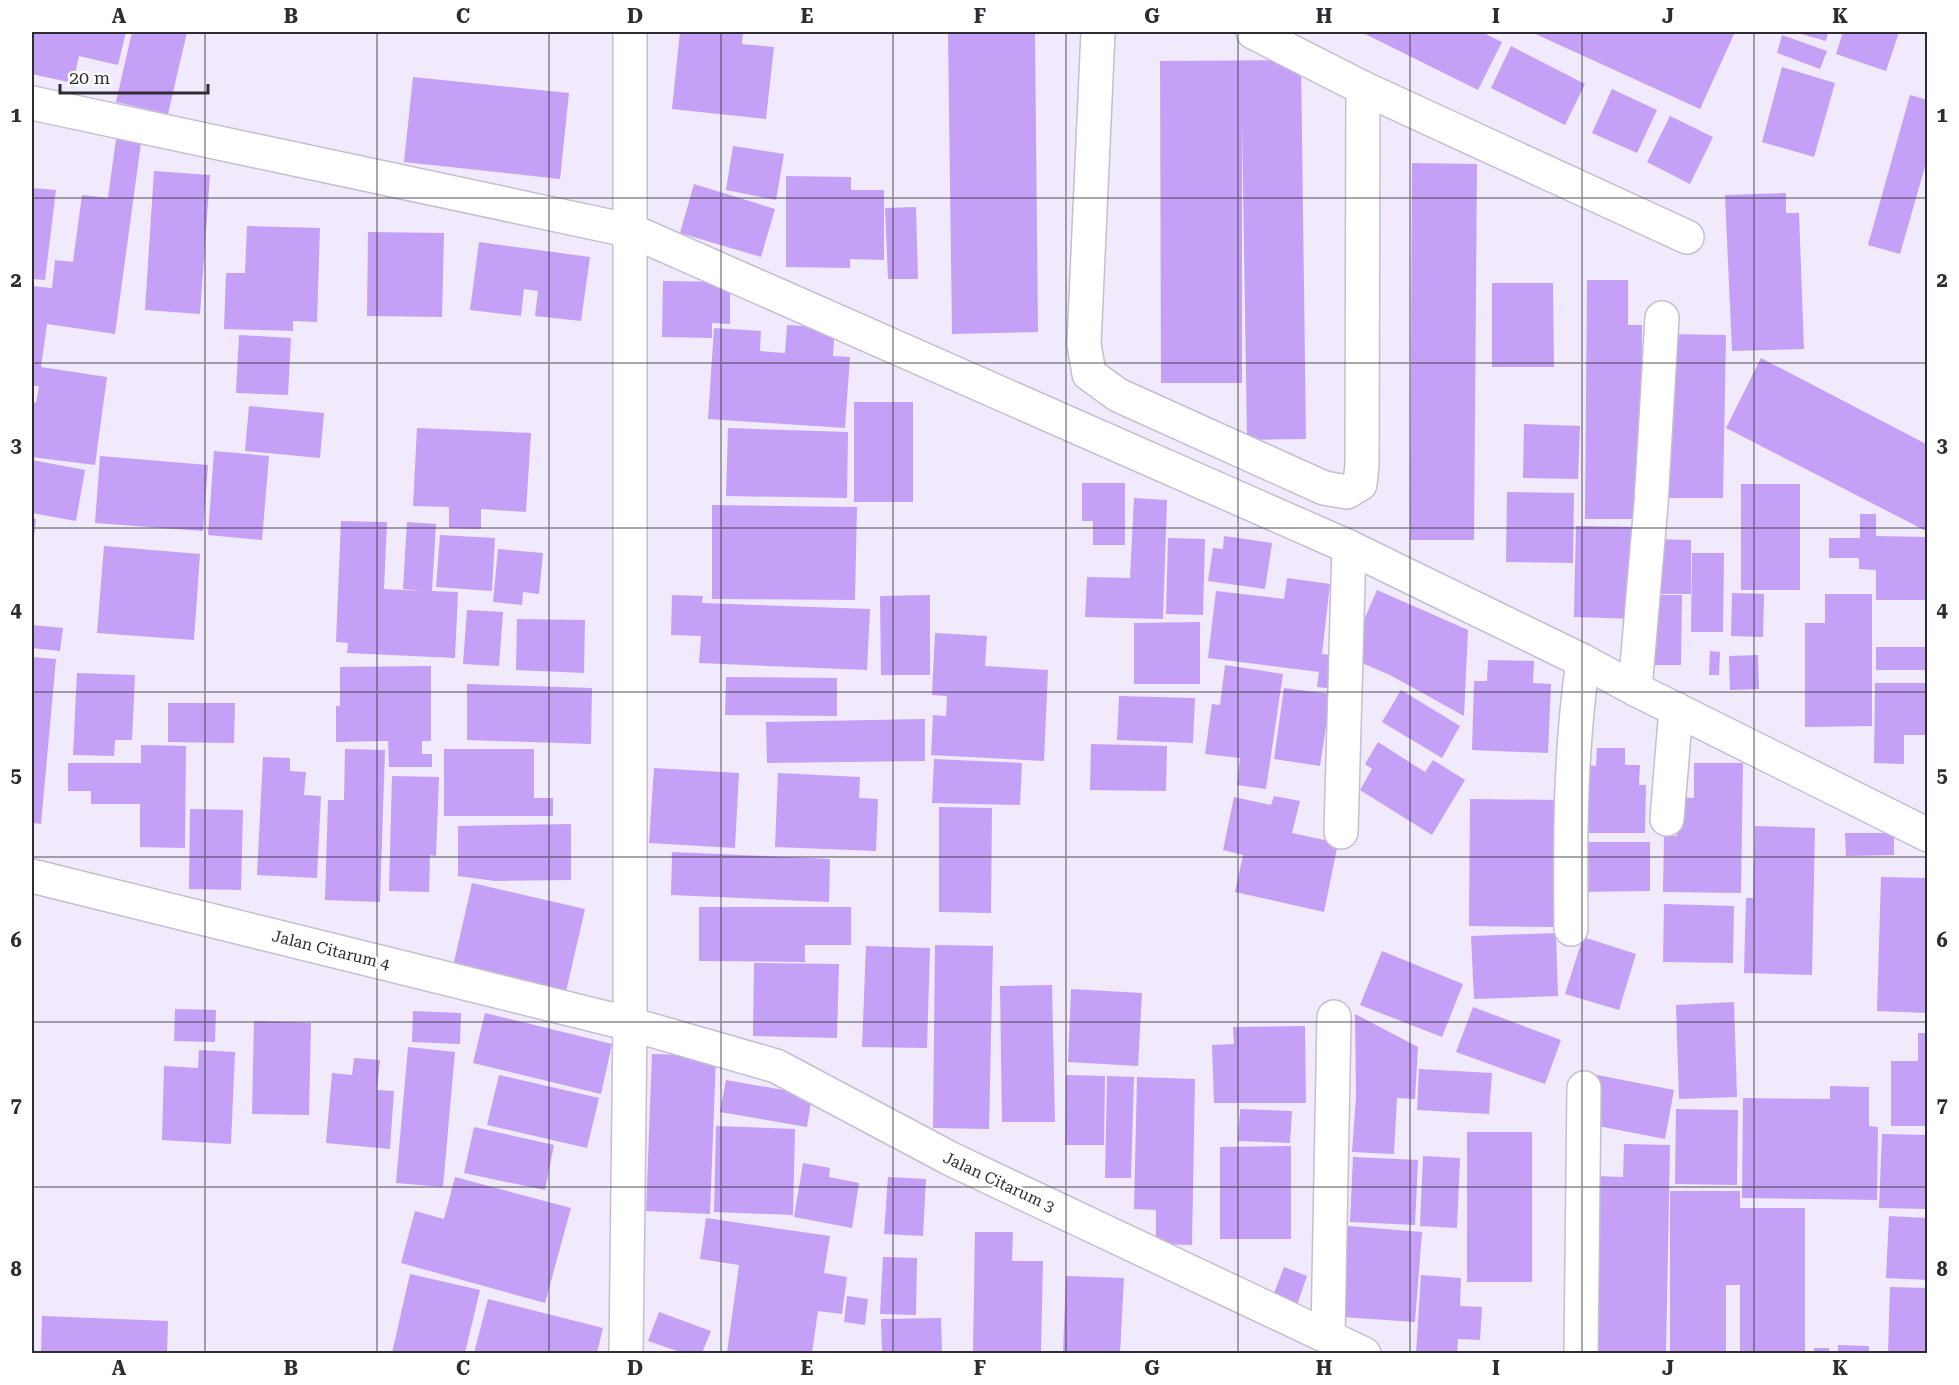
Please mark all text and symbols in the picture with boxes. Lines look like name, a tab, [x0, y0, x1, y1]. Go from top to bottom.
text: A	[112, 4, 127, 28]
text: B	[284, 4, 298, 28]
text: C	[456, 4, 470, 28]
text: D	[627, 4, 643, 28]
text: E	[801, 4, 814, 28]
text: F	[974, 4, 986, 28]
text: G	[1144, 4, 1160, 28]
text: H	[1316, 4, 1332, 28]
text: I	[1492, 4, 1500, 28]
text: J	[1662, 4, 1674, 28]
text: K	[1832, 4, 1848, 28]
scale bar	[60, 57, 208, 95]
text: 20 m	[69, 67, 110, 88]
text: 1	[10, 103, 22, 127]
text: 1	[1936, 103, 1948, 127]
text: 2	[10, 268, 22, 292]
text: 2	[1936, 268, 1948, 292]
text: 3	[10, 433, 22, 457]
text: 3	[1936, 433, 1948, 457]
text: 4	[10, 598, 22, 622]
text: 4	[1936, 598, 1948, 622]
text: 5	[10, 763, 22, 787]
text: 5	[1936, 763, 1948, 787]
street label: Jalan Citarum 4	[270, 926, 392, 974]
text: 6	[10, 928, 22, 952]
text: 6	[1936, 928, 1948, 952]
text: 7	[10, 1093, 22, 1117]
text: 7	[1936, 1093, 1948, 1117]
street label: Jalan Citarum 3	[940, 1148, 1058, 1216]
text: 8	[10, 1257, 22, 1281]
text: 8	[1936, 1257, 1948, 1281]
text: A	[112, 1356, 127, 1380]
text: B	[284, 1356, 298, 1380]
text: C	[456, 1356, 470, 1380]
text: D	[627, 1356, 643, 1380]
text: E	[801, 1356, 814, 1380]
text: F	[974, 1356, 986, 1380]
text: G	[1144, 1356, 1160, 1380]
text: H	[1316, 1356, 1332, 1380]
text: I	[1492, 1356, 1500, 1380]
text: J	[1662, 1356, 1674, 1380]
text: K	[1832, 1356, 1848, 1380]

